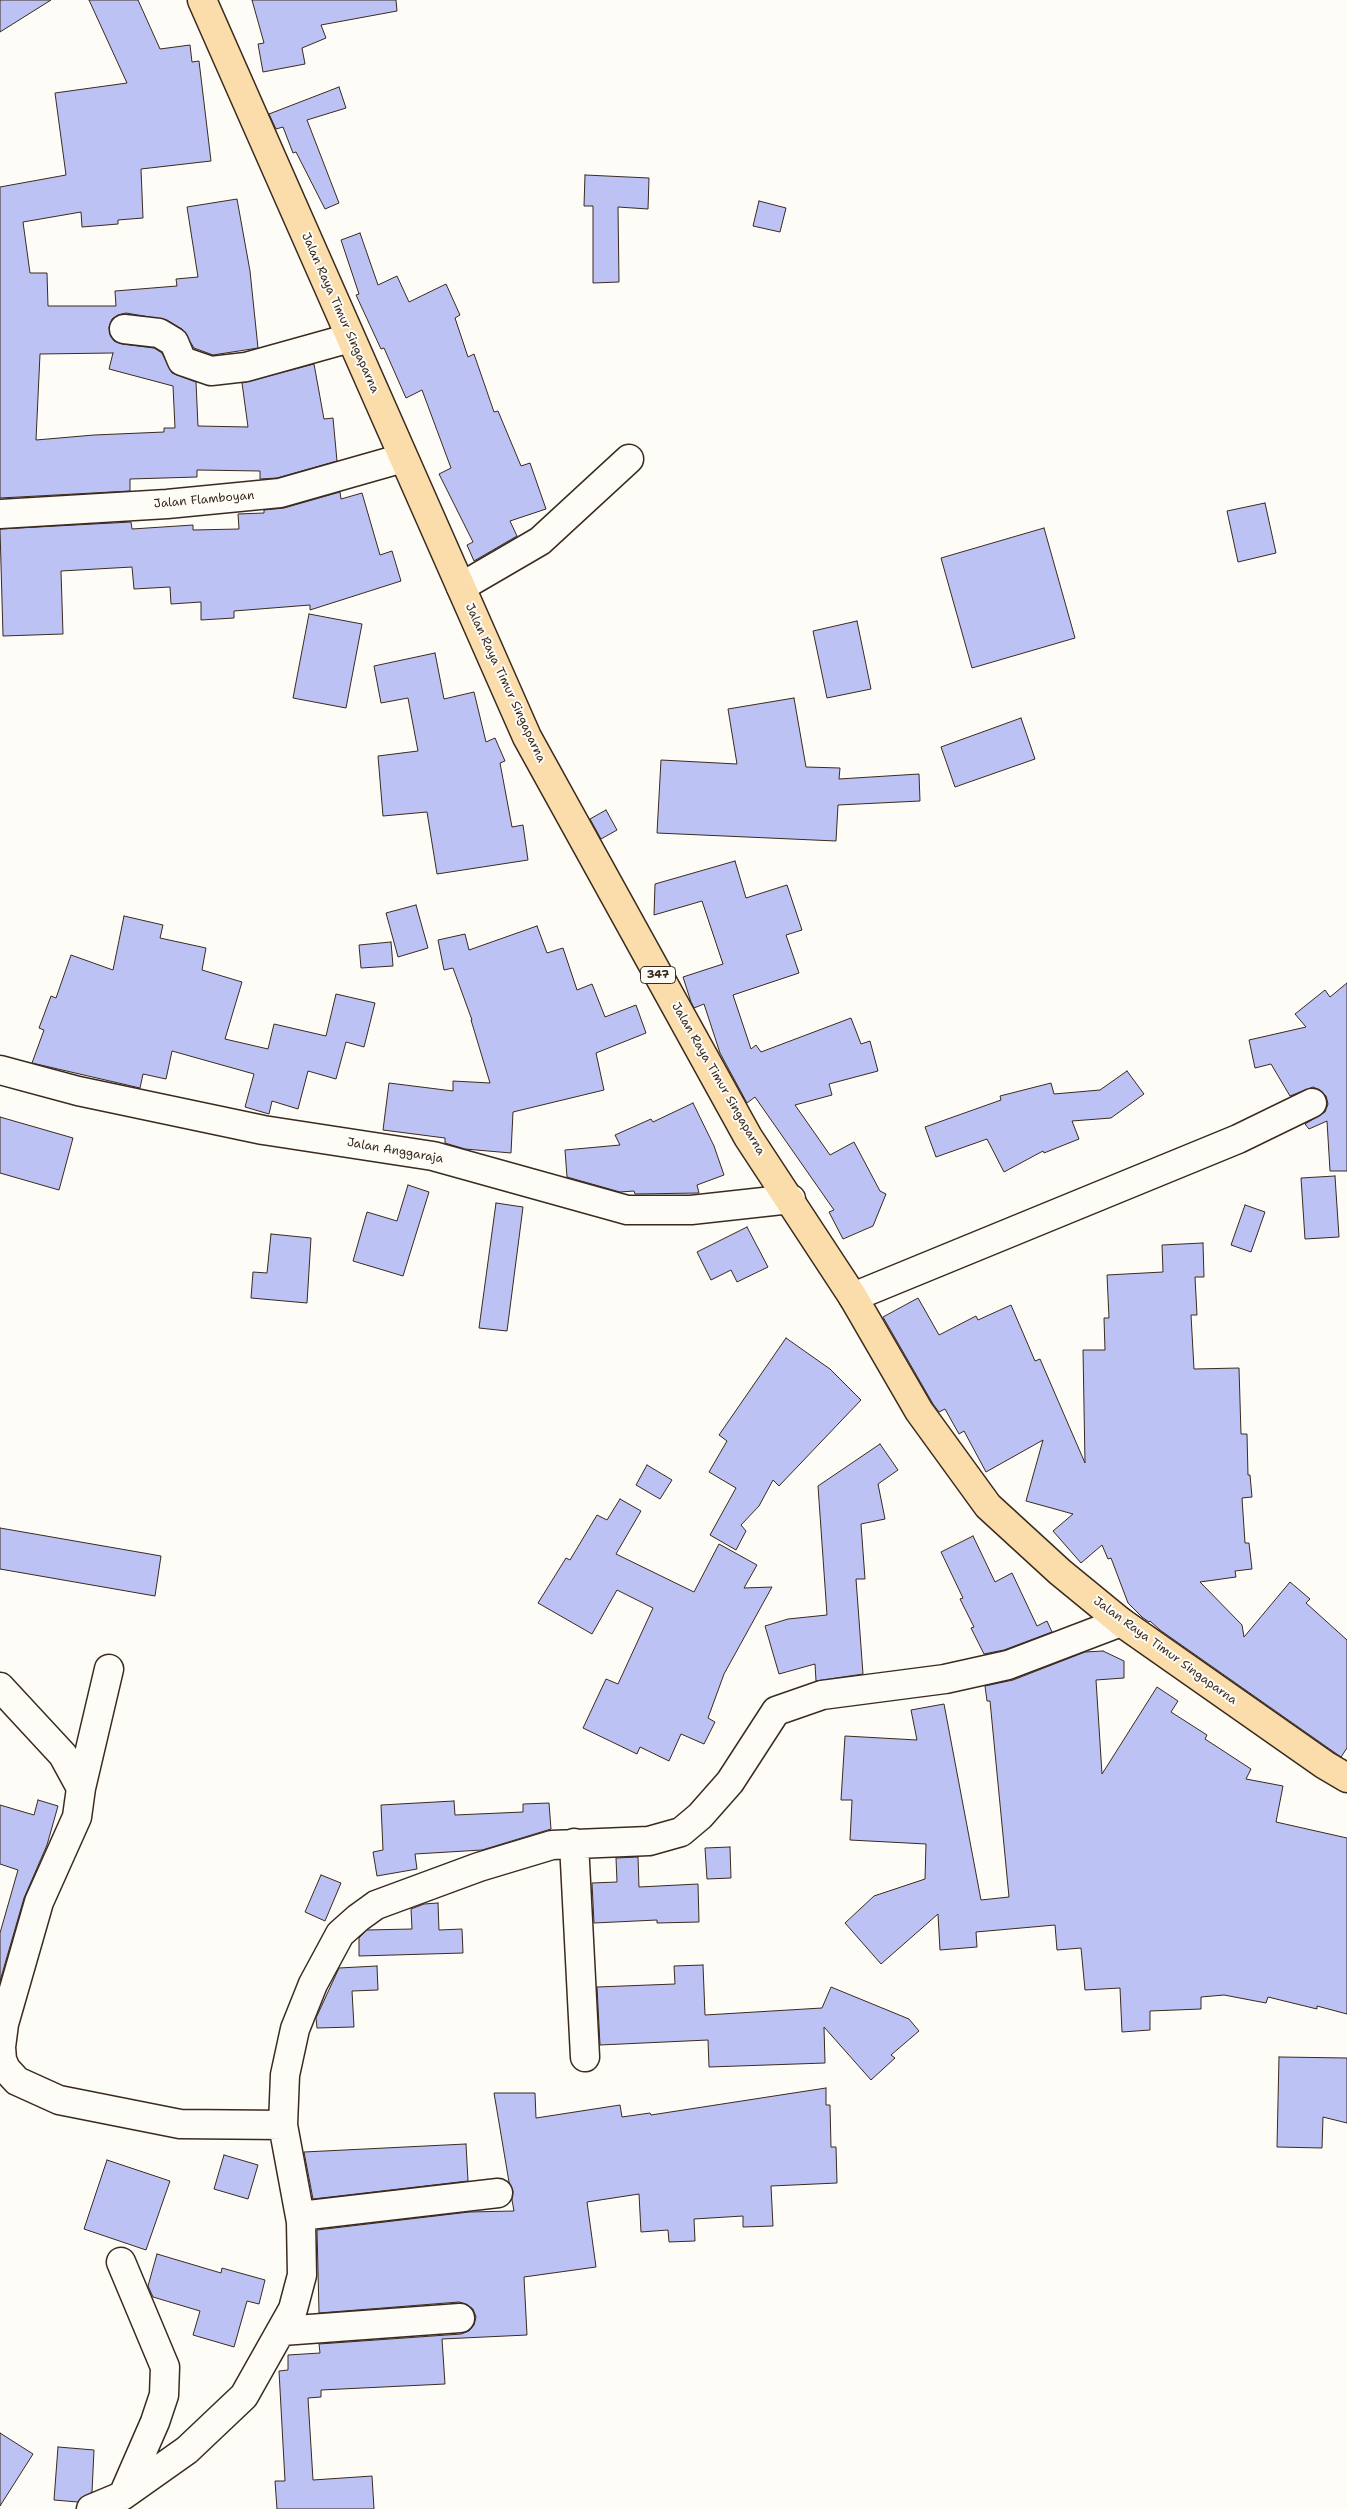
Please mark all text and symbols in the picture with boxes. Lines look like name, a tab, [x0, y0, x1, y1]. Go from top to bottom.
street label: Jalan Raya Timur Singaparna	[298, 231, 382, 395]
street label: Jalan Flamboyan	[153, 488, 255, 512]
street label: Jalan Raya Timur Singaparna	[462, 601, 548, 765]
road number: 347	[640, 966, 676, 984]
street label: Jalan Raya Timur Singaparna	[668, 1000, 768, 1158]
street label: Jalan Anggaraja	[346, 1135, 444, 1167]
street label: Jalan Raya Timur Singaparna	[1090, 1594, 1240, 1708]

